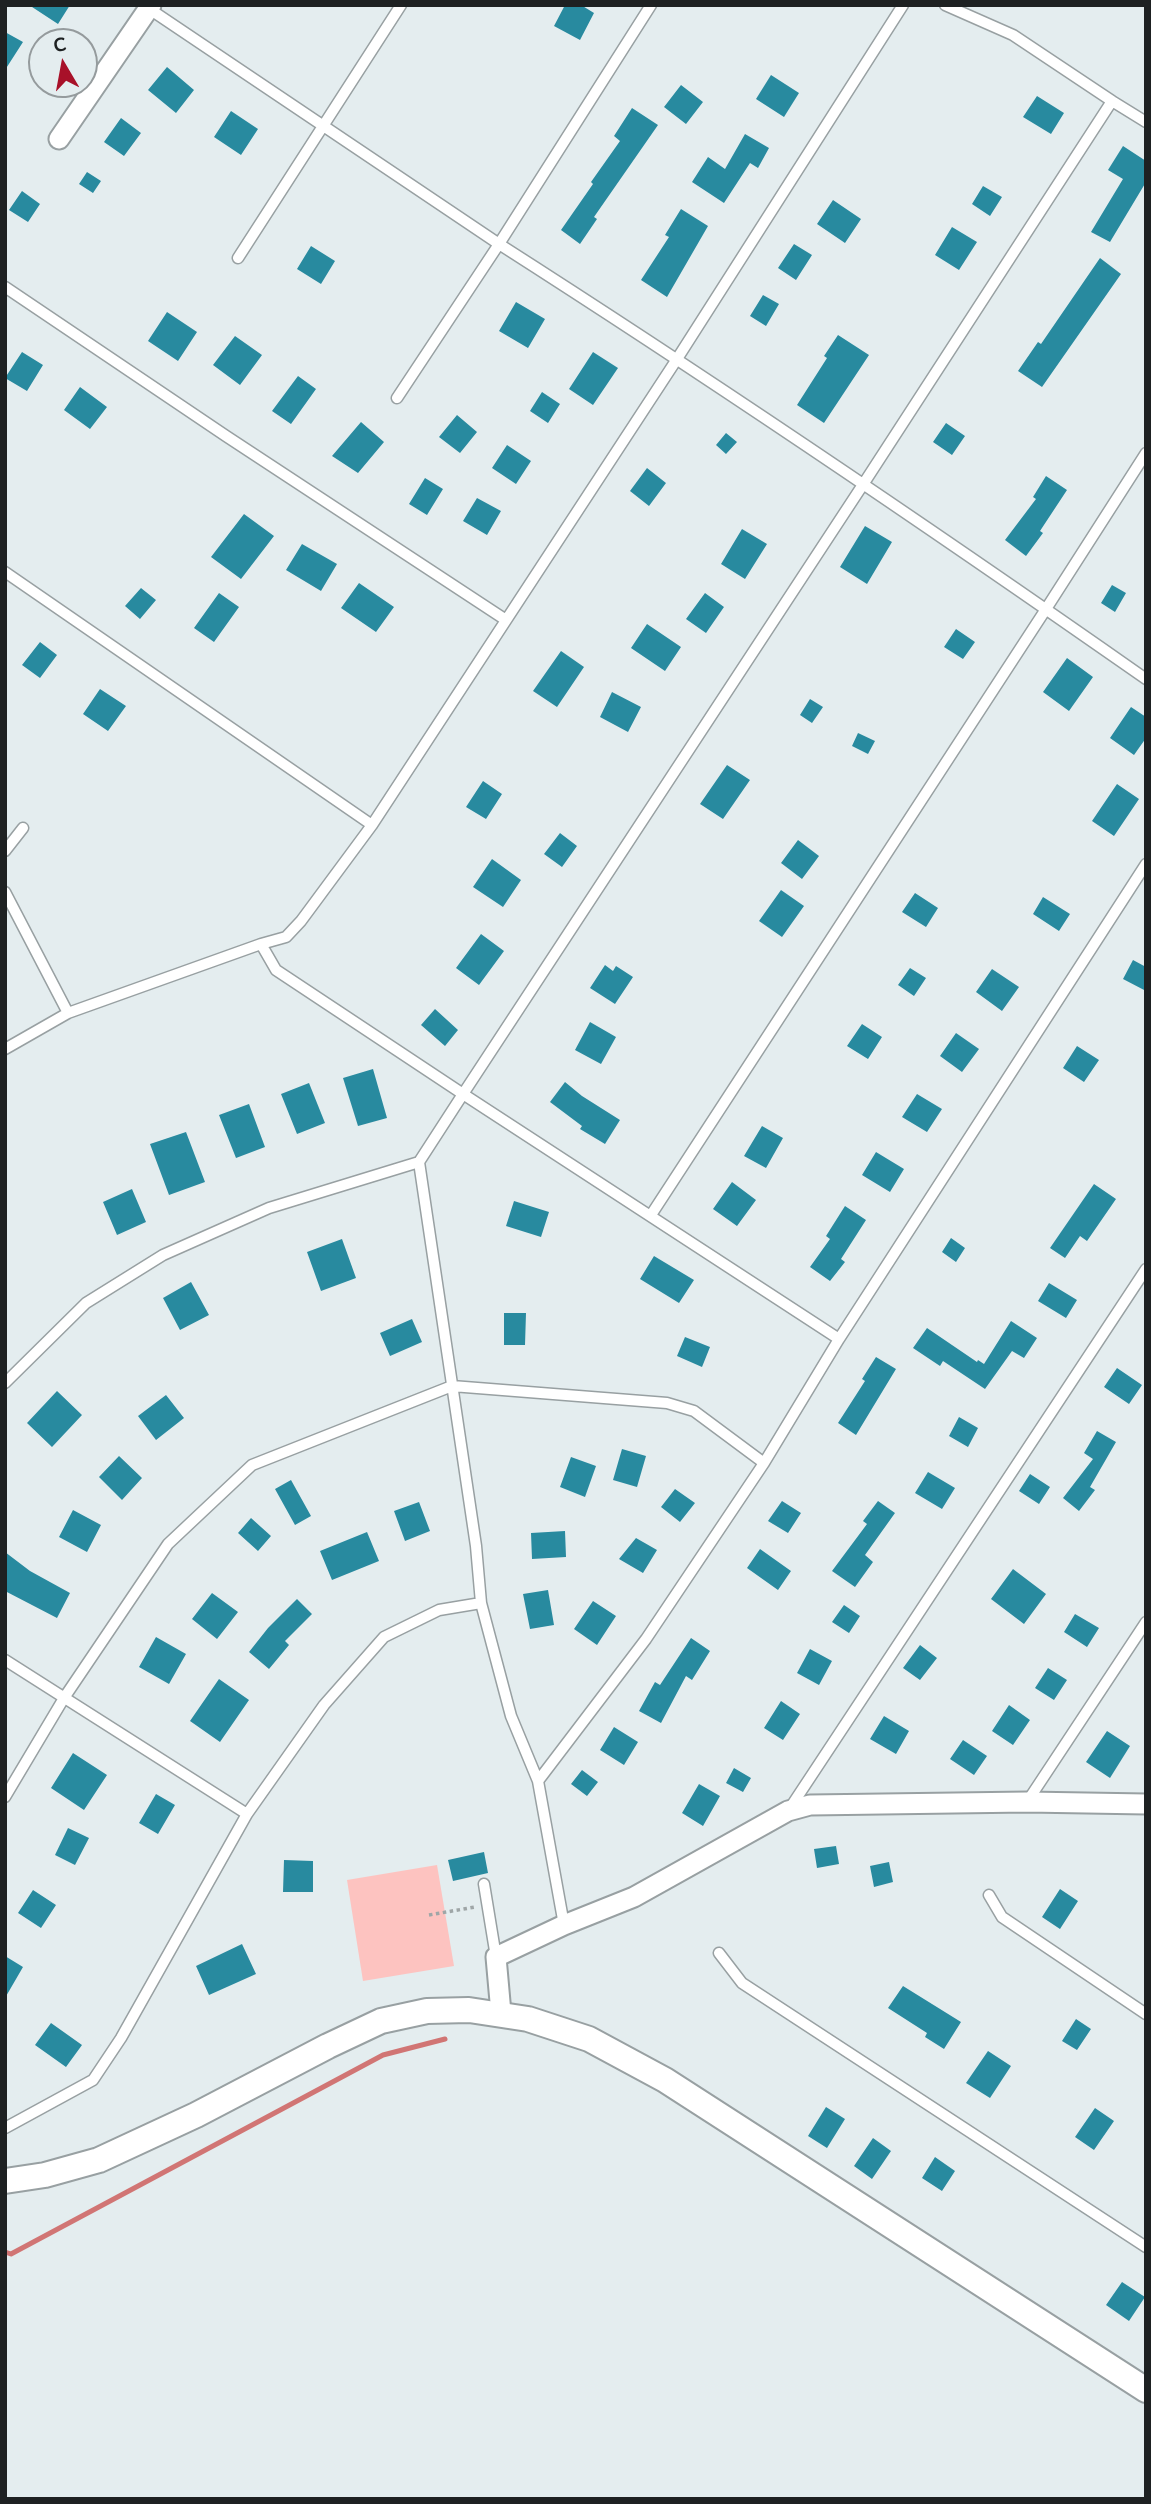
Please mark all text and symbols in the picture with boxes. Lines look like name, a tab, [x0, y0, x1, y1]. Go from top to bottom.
north arrow	[28, 28, 98, 98]
text: С	[51, 31, 68, 57]

